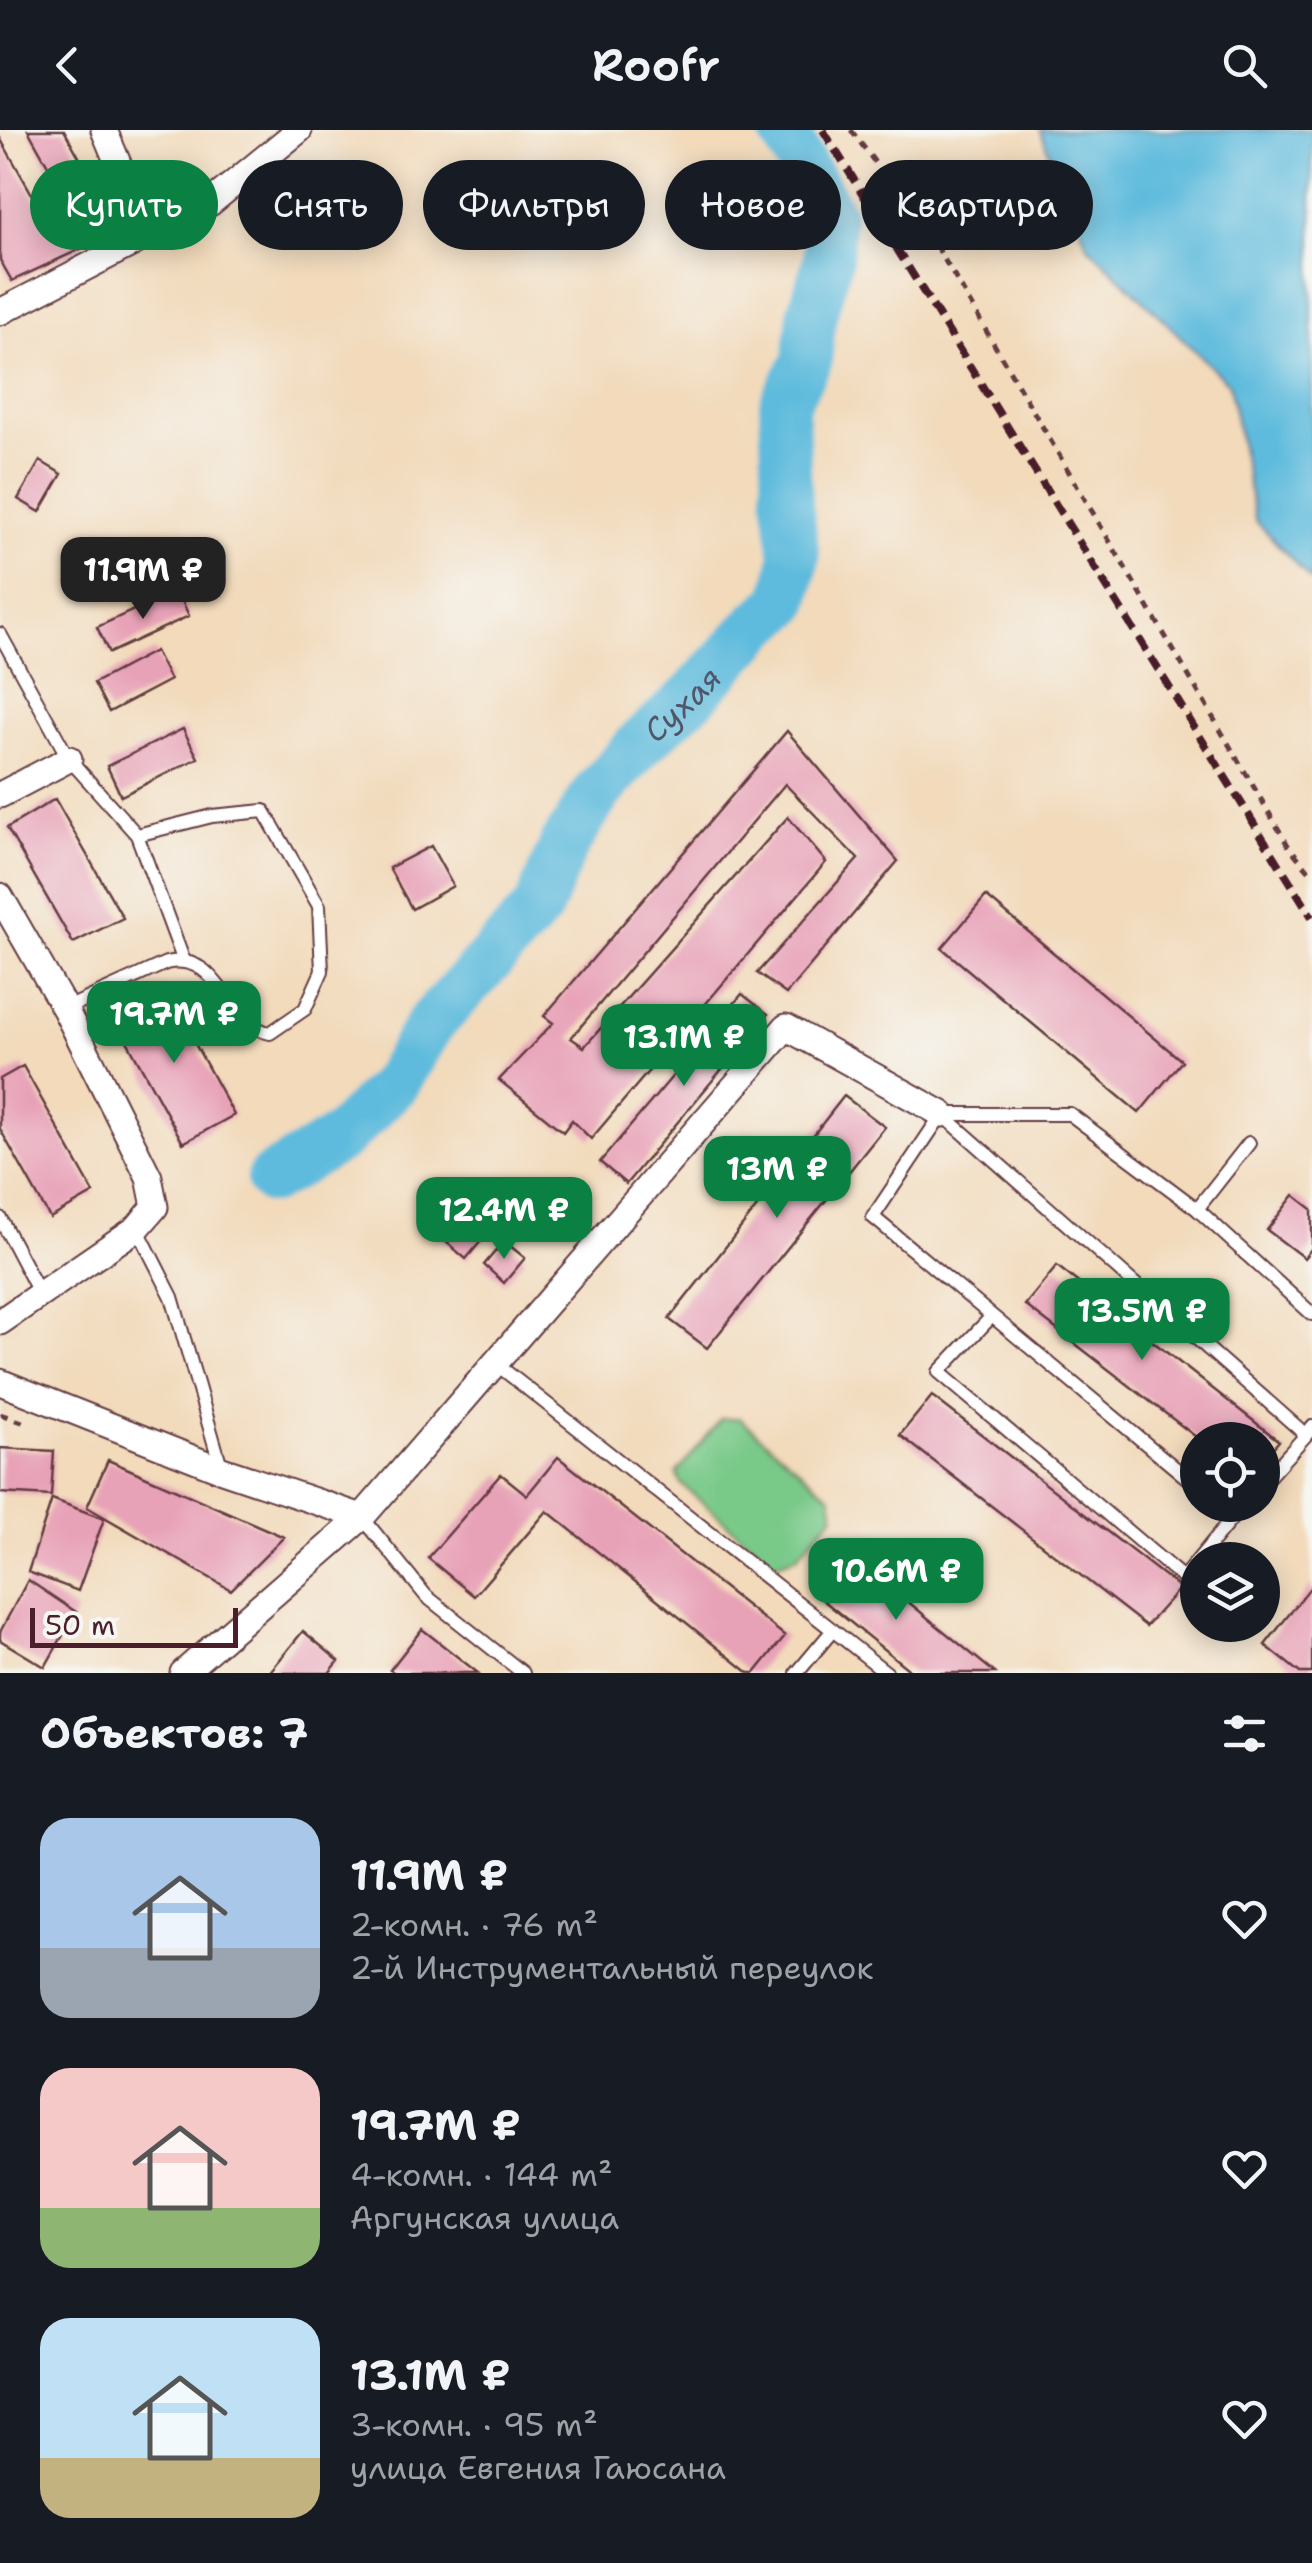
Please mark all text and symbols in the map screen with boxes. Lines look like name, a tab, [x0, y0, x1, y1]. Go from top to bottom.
text: Roofr	[592, 35, 720, 95]
icon: back	[40, 38, 95, 93]
icon: search	[1217, 38, 1272, 93]
chip: Купить	[30, 160, 218, 250]
chip: Снять	[238, 160, 403, 250]
chip: Фильтры	[423, 160, 645, 250]
chip: Новое	[665, 160, 841, 250]
chip: Квартира	[861, 160, 1093, 250]
pin: 11.9M ₽	[51, 537, 235, 622]
text: 11.9M ₽	[83, 548, 203, 591]
water label: Сухая	[634, 657, 730, 752]
pin: 19.7M ₽	[82, 981, 266, 1066]
text: 19.7M ₽	[109, 992, 239, 1035]
pin: 13.1M ₽	[592, 1004, 776, 1089]
text: 13.1M ₽	[623, 1015, 745, 1058]
pin: 13M ₽	[707, 1136, 847, 1221]
text: 13M ₽	[726, 1147, 828, 1190]
pin: 12.4M ₽	[412, 1177, 596, 1262]
text: 12.4M ₽	[438, 1188, 570, 1231]
pin: 13.5M ₽	[1050, 1278, 1234, 1363]
text: 13.5M ₽	[1077, 1289, 1207, 1332]
map controls	[1180, 1422, 1280, 1642]
button: locate	[1180, 1422, 1280, 1522]
pin: 10.6M ₽	[804, 1538, 988, 1623]
button: layers	[1180, 1542, 1280, 1642]
text: 10.6M ₽	[830, 1549, 962, 1592]
scale bar	[30, 1603, 238, 1648]
text: 50 m	[45, 1606, 115, 1644]
text: Объектов: 7	[40, 1705, 308, 1761]
icon: filters	[1217, 1706, 1272, 1761]
text: 11.9M ₽	[350, 1847, 508, 1903]
icon: home	[120, 1858, 240, 1978]
icon: heart	[1217, 1891, 1272, 1946]
text: 2-комн. · 76 m²	[350, 1903, 598, 1946]
text: 2-й Инструментальный переулок	[350, 1946, 873, 1989]
text: 19.7M ₽	[350, 2097, 521, 2153]
icon: home	[120, 2108, 240, 2228]
icon: heart	[1217, 2141, 1272, 2196]
text: 4-комн. · 144 m²	[350, 2153, 612, 2196]
text: Аргунская улица	[350, 2196, 619, 2239]
text: 13.1M ₽	[350, 2347, 511, 2403]
icon: home	[120, 2358, 240, 2478]
icon: heart	[1217, 2391, 1272, 2446]
text: 3-комн. · 95 m²	[350, 2403, 598, 2446]
text: улица Евгения Гаюсана	[350, 2446, 726, 2489]

